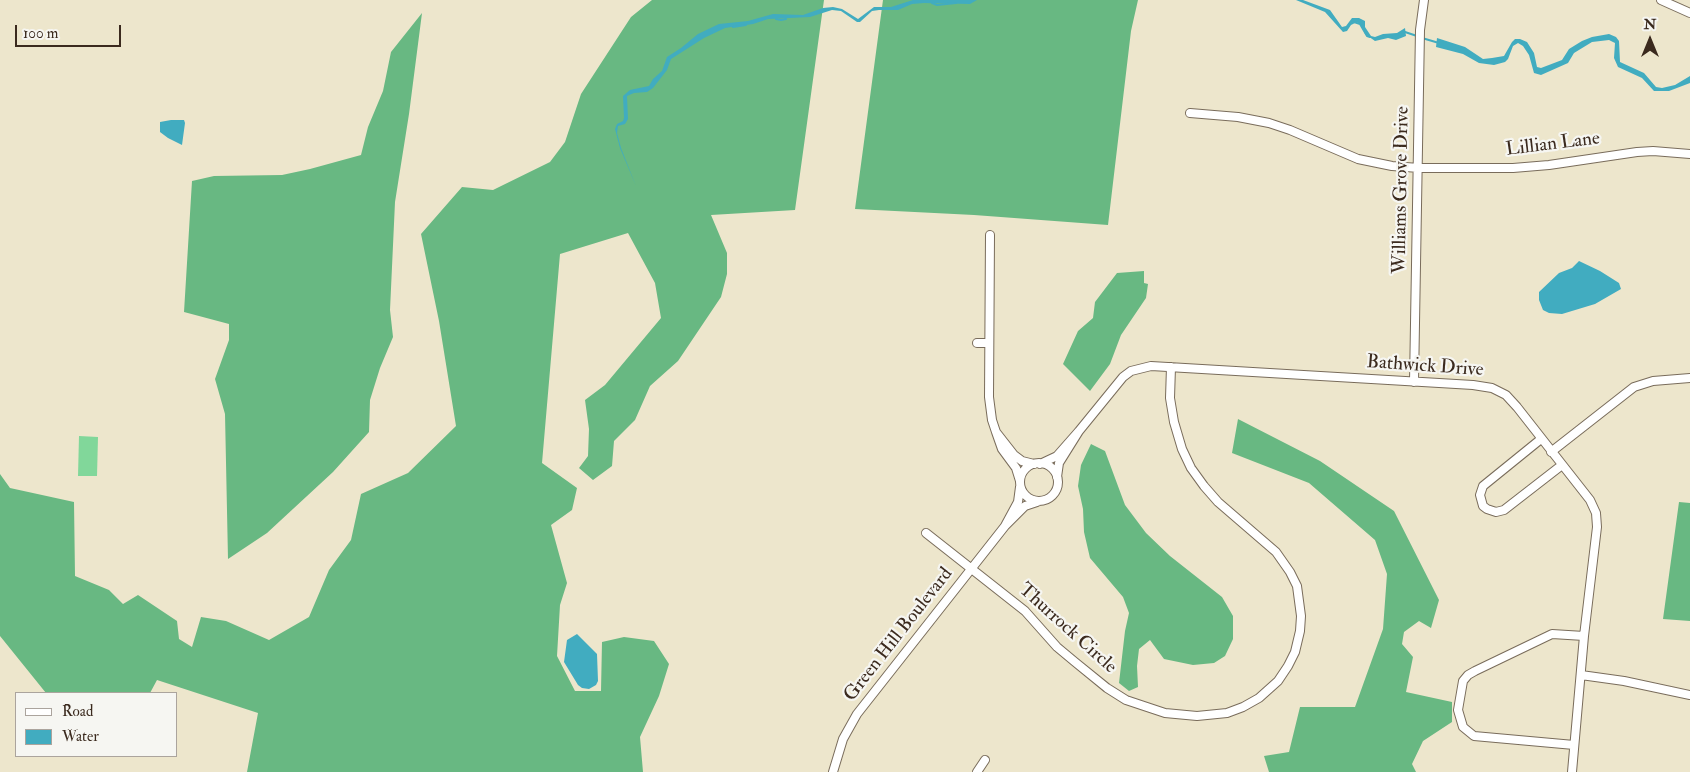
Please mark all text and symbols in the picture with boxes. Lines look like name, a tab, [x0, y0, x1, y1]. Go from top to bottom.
scale bar	[18, 15, 124, 47]
north arrow	[1625, 15, 1675, 65]
text: N	[1644, 16, 1656, 33]
text: 100 m	[23, 24, 58, 43]
street label: Williams Grove Drive	[1389, 106, 1415, 274]
street label: Lillian Lane	[1505, 128, 1601, 162]
street label: Bathwick Drive	[1366, 352, 1484, 382]
street label: Green Hill Boulevard	[840, 564, 958, 706]
street label: Thurrock Circle	[1013, 579, 1121, 679]
legend	[15, 692, 178, 757]
text: Road	[62, 702, 93, 721]
text: Water	[62, 727, 99, 746]

